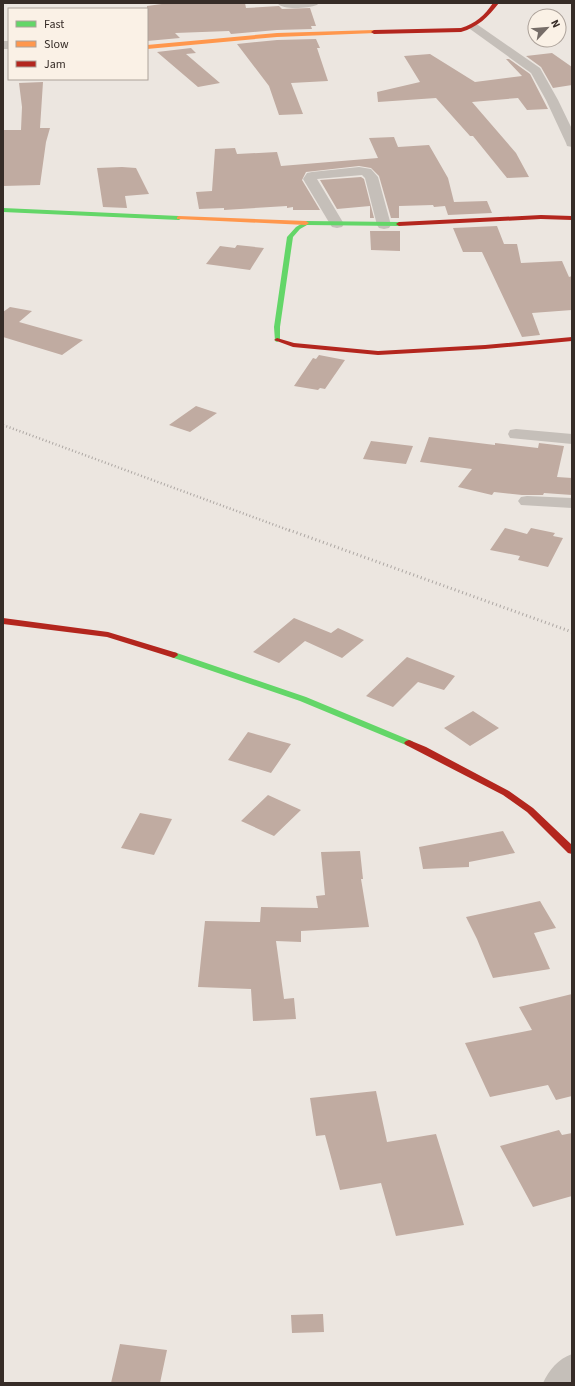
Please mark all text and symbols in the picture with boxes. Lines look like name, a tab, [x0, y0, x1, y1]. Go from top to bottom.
legend	[8, 8, 148, 80]
north arrow	[527, 8, 567, 48]
text: Fast	[44, 16, 64, 33]
text: N	[547, 17, 564, 30]
text: Slow	[44, 36, 69, 53]
text: Jam	[44, 56, 66, 73]

